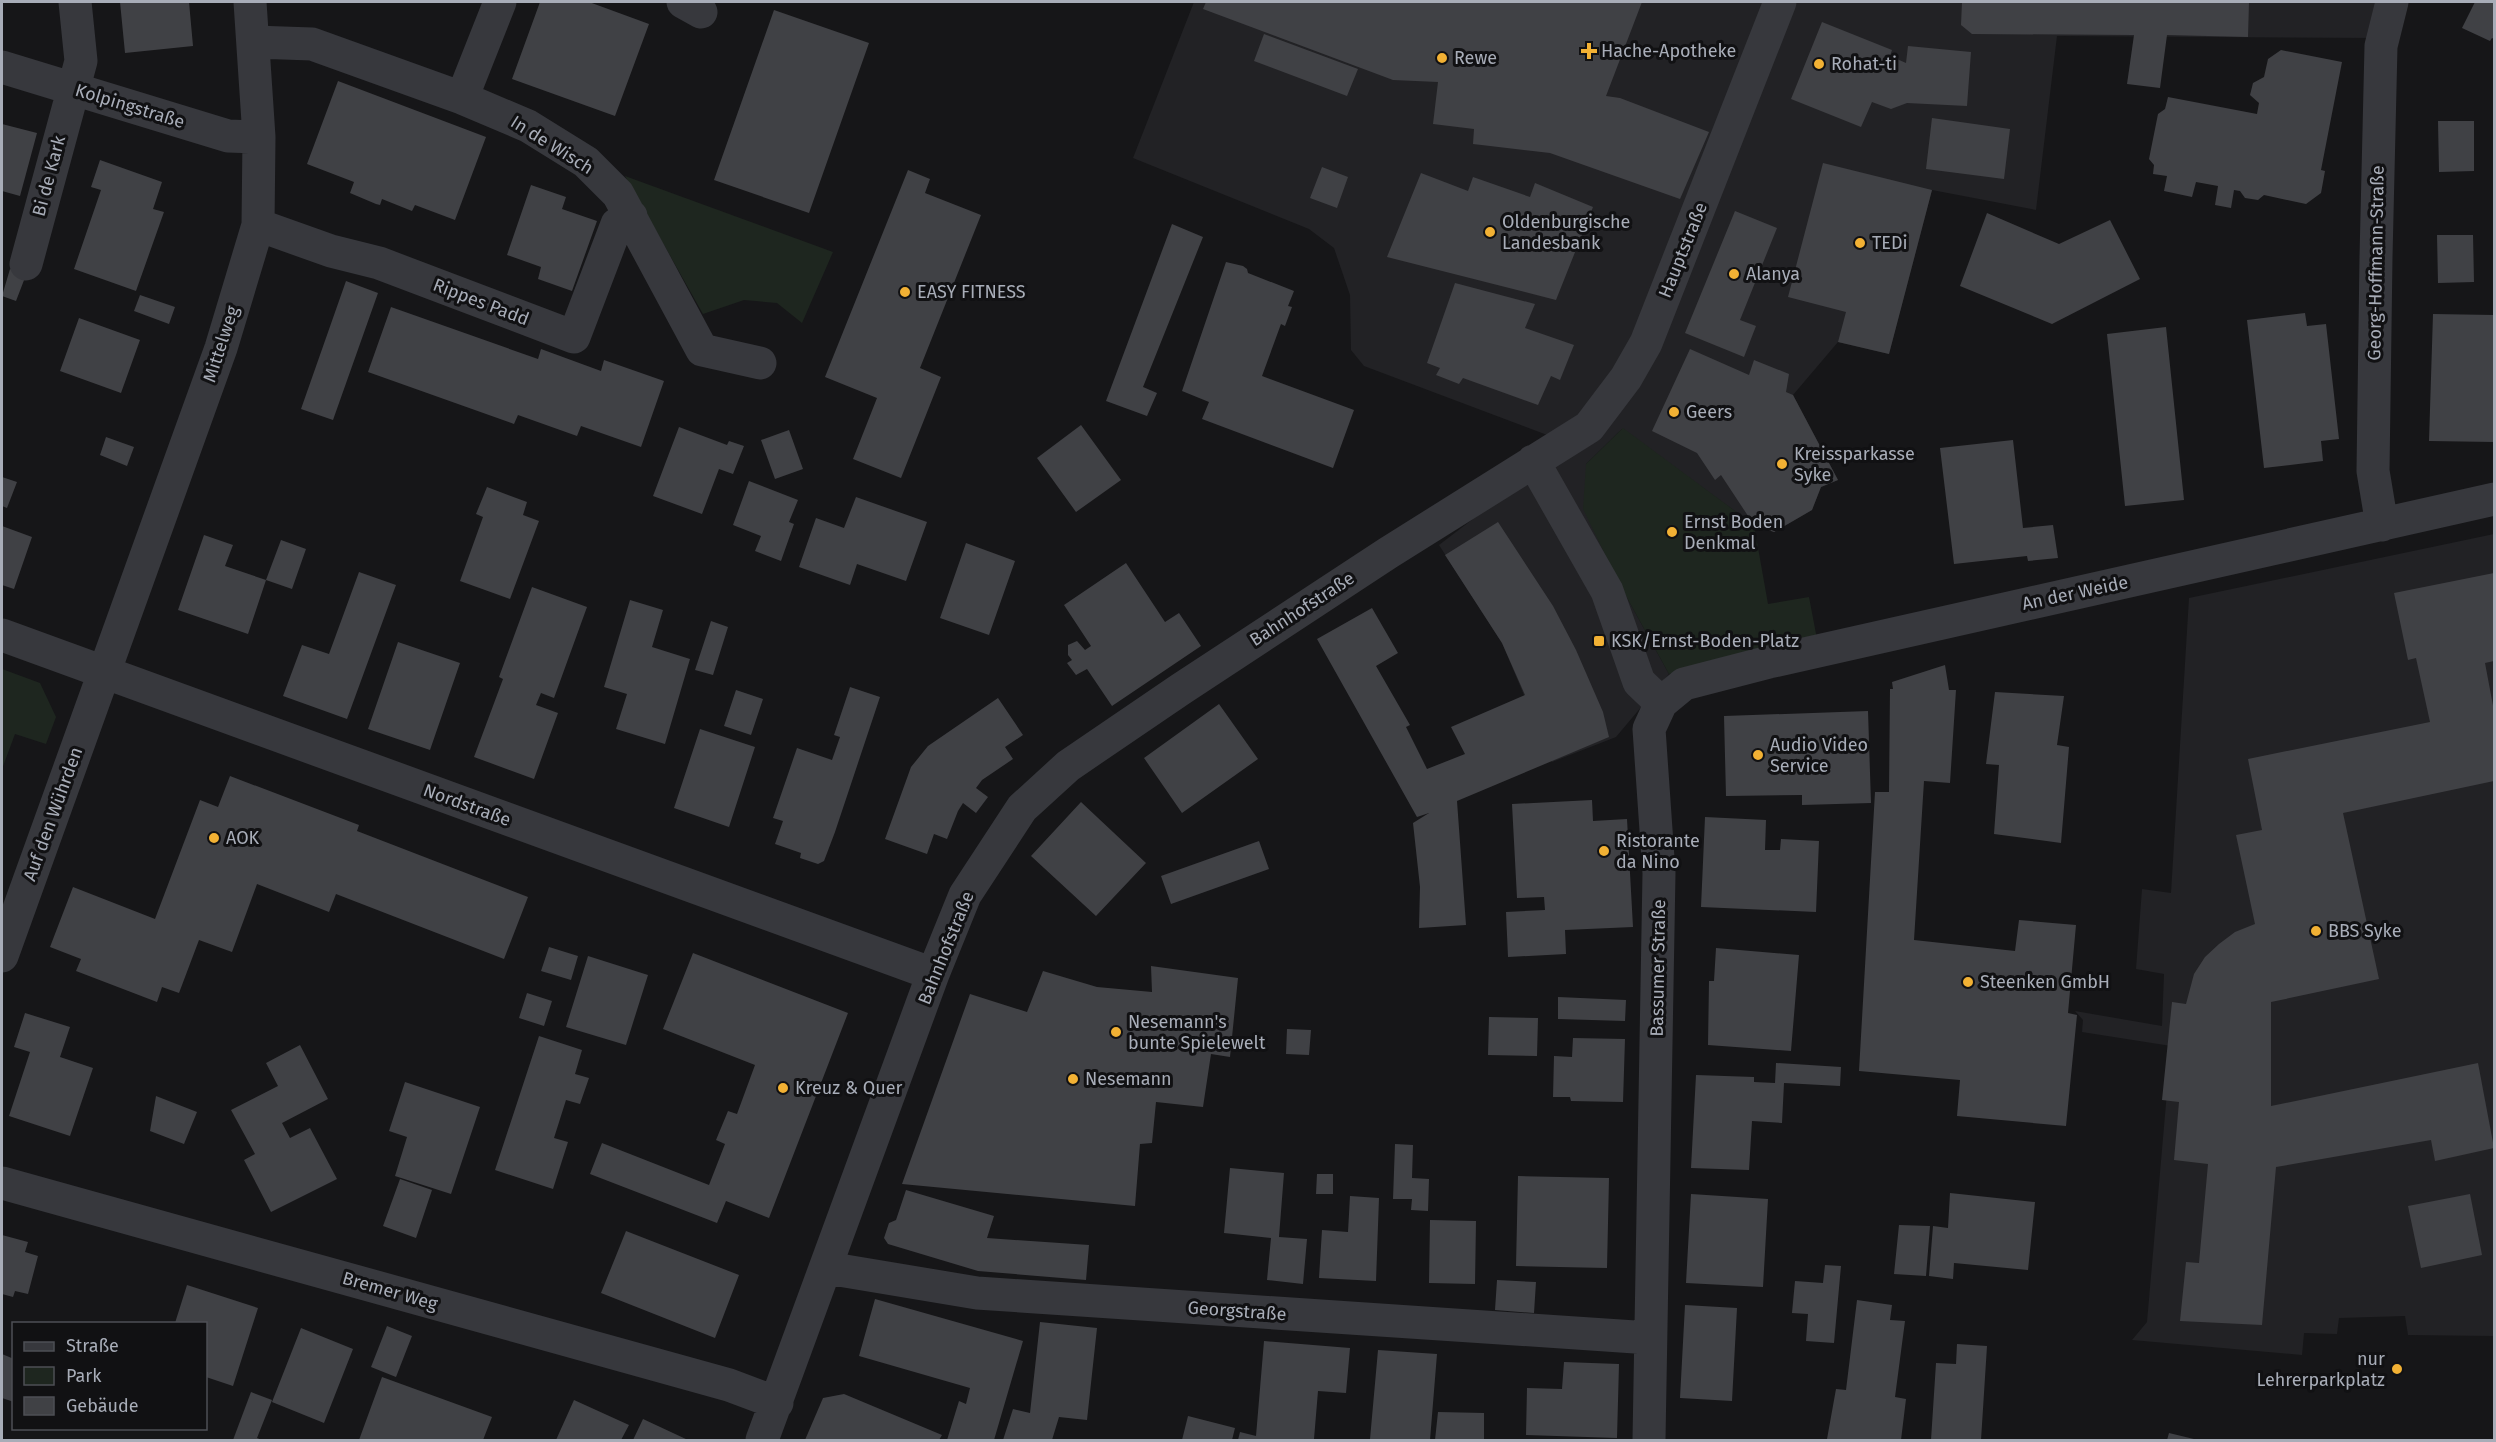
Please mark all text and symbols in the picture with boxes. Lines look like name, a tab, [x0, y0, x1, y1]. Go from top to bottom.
place label: Hache-Apotheke	[1601, 40, 1736, 62]
marker: Hache-Apotheke	[1582, 44, 1596, 58]
place label: Rewe	[1454, 47, 1497, 69]
marker: Rewe	[1435, 51, 1449, 65]
place label: Rohat-ti	[1831, 53, 1897, 75]
marker: Rohat-ti	[1812, 57, 1826, 71]
street label: Kolpingstraße	[73, 79, 187, 133]
street label: In de Wisch	[507, 111, 597, 179]
street label: Bi de Kark	[28, 133, 71, 219]
street label: Georg-Hoffmann-Straße	[2363, 165, 2389, 361]
street label: Hauptstraße	[1654, 199, 1712, 301]
place label: Oldenburgische Landesbank	[1502, 211, 1630, 254]
marker: Oldenburgische Landesbank	[1483, 225, 1497, 239]
place label: TEDi	[1872, 232, 1908, 254]
marker: TEDi	[1853, 236, 1867, 250]
place label: Alanya	[1746, 263, 1800, 285]
marker: Alanya	[1727, 267, 1741, 281]
street label: Rippes Padd	[430, 274, 532, 330]
place label: EASY FITNESS	[917, 281, 1026, 303]
marker: EASY FITNESS	[898, 285, 912, 299]
street label: Mittelweg	[198, 302, 244, 385]
place label: Geers	[1686, 401, 1732, 423]
marker: Geers	[1667, 405, 1681, 419]
place label: Kreissparkasse Syke	[1794, 443, 1915, 486]
marker: Kreissparkasse Syke	[1775, 457, 1789, 471]
place label: Ernst Boden Denkmal	[1684, 511, 1783, 554]
marker: Ernst Boden Denkmal	[1665, 525, 1679, 539]
street label: Bahnhofstraße	[1246, 567, 1358, 651]
street label: An der Weide	[2020, 571, 2130, 615]
place label: KSK/Ernst-Boden-Platz	[1611, 630, 1799, 652]
marker: KSK/Ernst-Boden-Platz	[1592, 634, 1606, 648]
place label: Audio Video Service	[1770, 734, 1868, 777]
street label: Auf den Wührden	[19, 744, 87, 884]
marker: Audio Video Service	[1751, 748, 1765, 762]
street label: Nordstraße	[420, 779, 514, 831]
place label: AOK	[226, 827, 260, 849]
place label: Ristorante da Nino	[1616, 830, 1700, 873]
marker: AOK	[207, 831, 221, 845]
marker: Ristorante da Nino	[1597, 844, 1611, 858]
street label: Bahnhofstraße	[913, 888, 979, 1008]
street label: Bassumer Straße	[1646, 899, 1670, 1037]
place label: BBS Syke	[2328, 920, 2401, 942]
marker: BBS Syke	[2309, 924, 2323, 938]
place label: Steenken GmbH	[1980, 971, 2110, 993]
marker: Steenken GmbH	[1961, 975, 1975, 989]
place label: Nesemann's bunte Spielewelt	[1128, 1011, 1266, 1054]
marker: Nesemann's bunte Spielewelt	[1109, 1025, 1123, 1039]
place label: Nesemann	[1085, 1068, 1172, 1090]
marker: Nesemann	[1066, 1072, 1080, 1086]
place label: Kreuz & Quer	[795, 1077, 903, 1099]
marker: Kreuz & Quer	[776, 1081, 790, 1095]
street label: Bremer Weg	[340, 1267, 441, 1315]
street label: Georgstraße	[1187, 1297, 1287, 1325]
legend	[12, 1322, 207, 1430]
text: Straße	[66, 1335, 119, 1357]
place label: nur Lehrerparkplatz	[2256, 1348, 2385, 1391]
marker: nur Lehrerparkplatz	[2390, 1362, 2404, 1376]
text: Park	[66, 1365, 102, 1387]
text: Gebäude	[66, 1395, 139, 1417]

